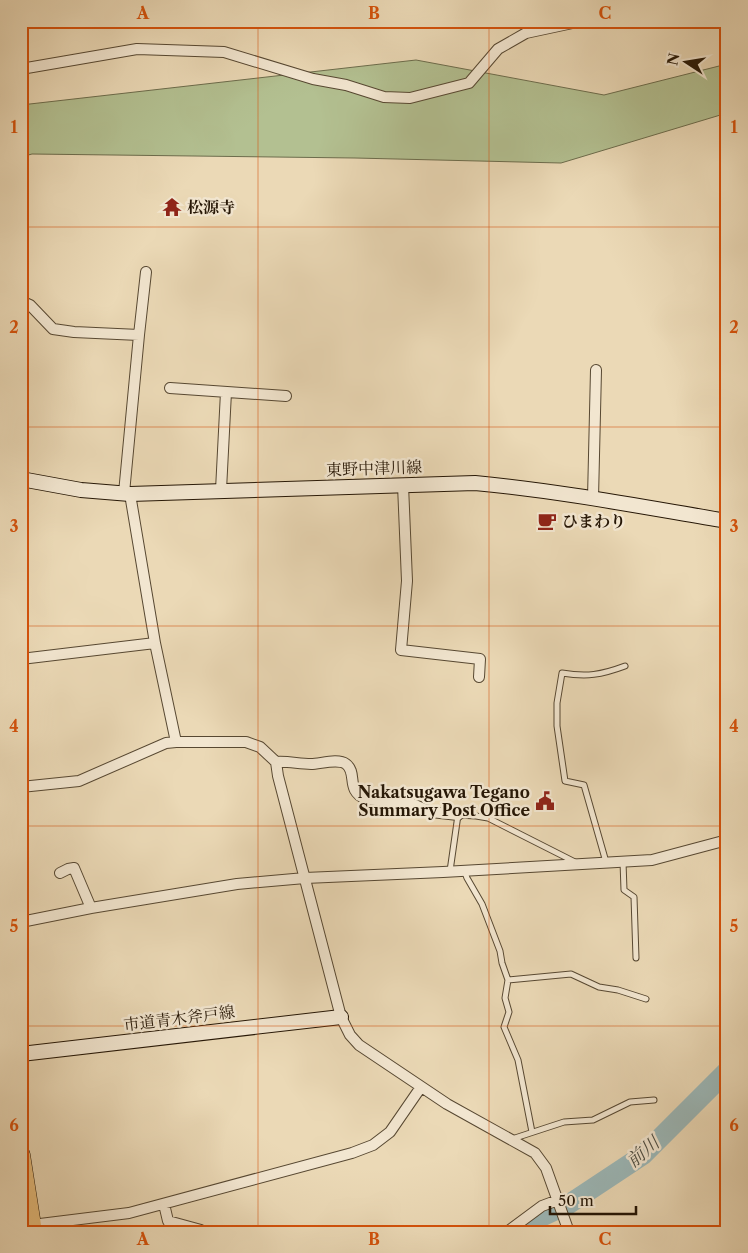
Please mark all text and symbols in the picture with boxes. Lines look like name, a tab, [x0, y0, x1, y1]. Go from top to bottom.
text: A	[136, 3, 150, 23]
text: B	[368, 3, 380, 23]
text: C	[599, 3, 611, 23]
north arrow	[660, 38, 710, 88]
text: N	[663, 51, 683, 67]
text: 1	[10, 117, 18, 137]
text: 1	[730, 117, 738, 137]
temple icon: 松源寺	[161, 196, 183, 218]
place label: 松源寺	[187, 197, 235, 217]
text: 2	[9, 317, 19, 337]
text: 2	[729, 317, 739, 337]
street label: 東野中津川線	[326, 456, 422, 480]
cafe icon: ひまわり	[536, 510, 558, 532]
place label: ひまわり	[562, 511, 626, 531]
text: 3	[9, 516, 19, 536]
text: 3	[729, 516, 739, 536]
text: 4	[9, 716, 19, 736]
text: 4	[729, 716, 739, 736]
place label: Nakatsugawa Tegano Summary Post Office	[357, 782, 530, 820]
public building icon: Nakatsugawa Tegano Summary Post Office	[534, 790, 556, 812]
text: 5	[10, 916, 19, 936]
text: 5	[730, 916, 739, 936]
street label: 市道青木斧戸線	[122, 1001, 236, 1035]
text: 6	[9, 1115, 19, 1135]
text: 6	[729, 1115, 739, 1135]
water label: 前川	[622, 1131, 665, 1172]
scale bar	[550, 1183, 637, 1215]
text: 50 m	[558, 1191, 594, 1210]
text: A	[136, 1229, 150, 1249]
text: B	[368, 1229, 380, 1249]
text: C	[599, 1229, 611, 1249]

